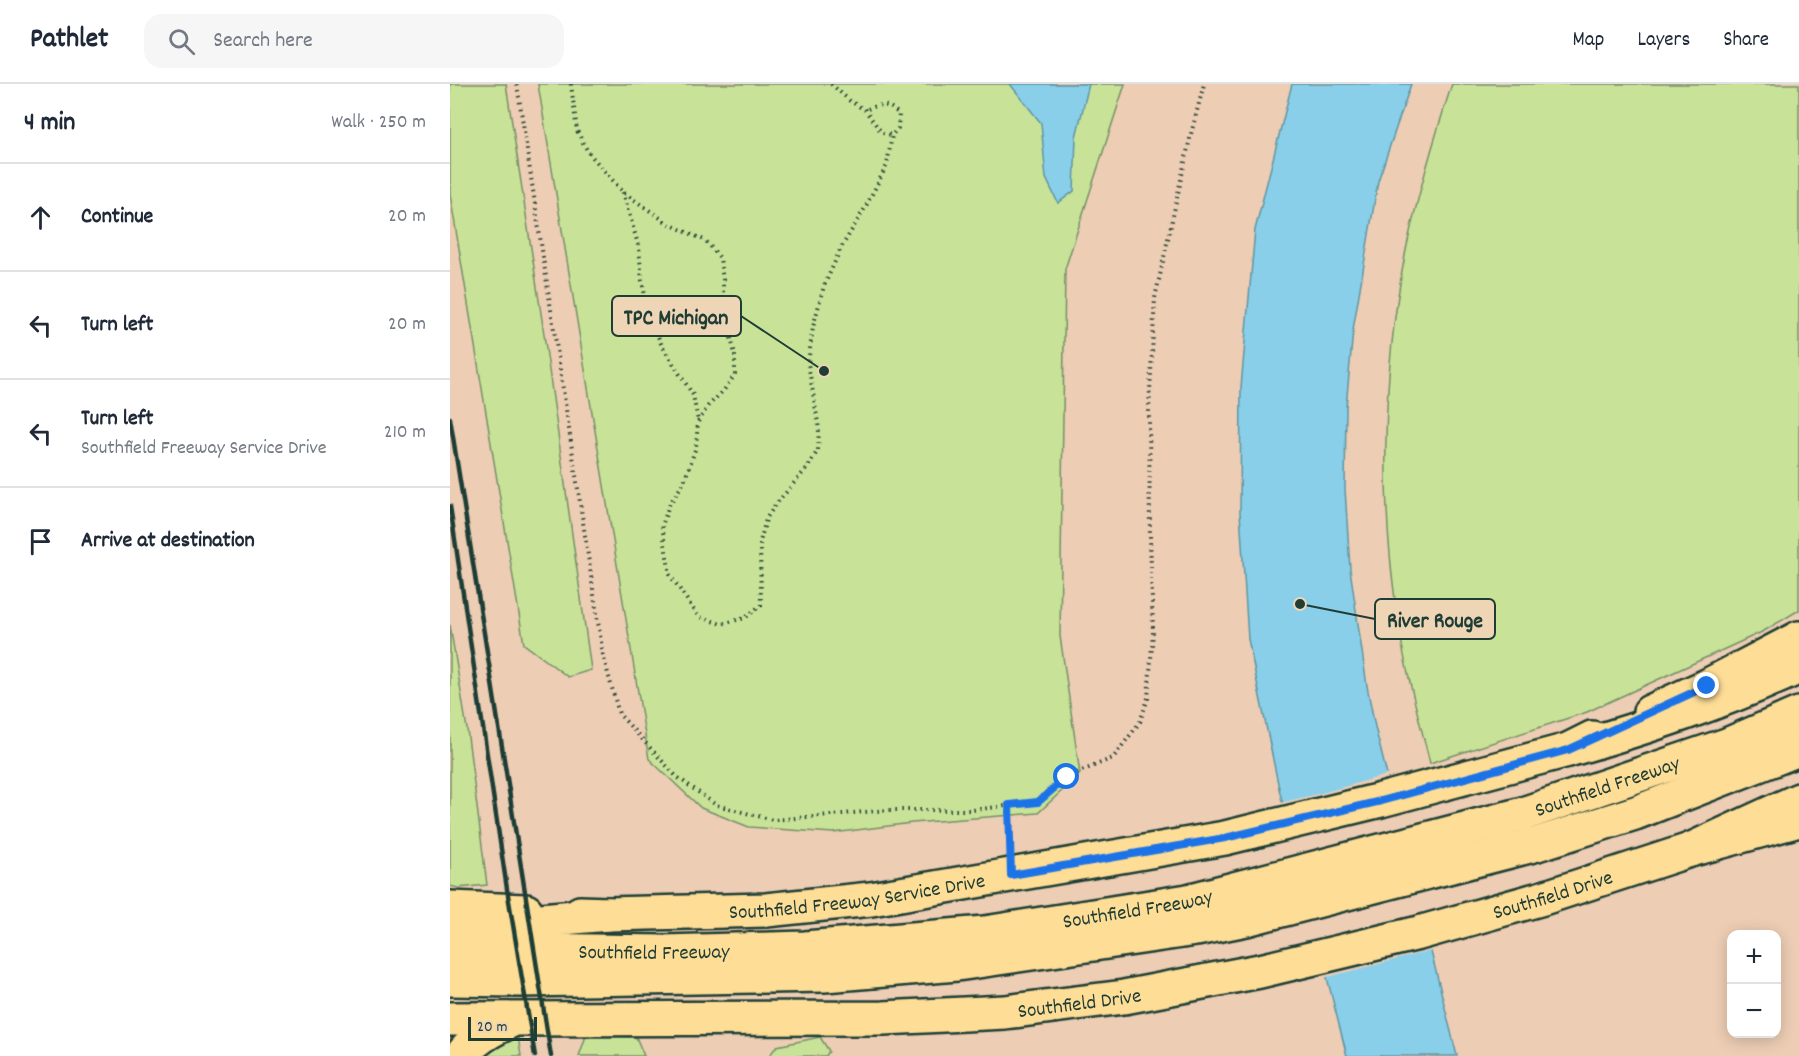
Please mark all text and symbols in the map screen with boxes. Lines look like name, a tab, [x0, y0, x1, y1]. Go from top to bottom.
search box	[144, 14, 564, 68]
text: Pathlet	[30, 21, 108, 61]
icon: search	[165, 25, 198, 58]
text: Search here	[213, 26, 313, 57]
text: Map	[1573, 26, 1604, 56]
text: Layers	[1637, 26, 1690, 56]
text: Share	[1723, 26, 1769, 56]
text: 4 min	[24, 105, 75, 142]
text: Walk · 250 m	[331, 109, 426, 137]
icon: ahead	[24, 201, 57, 234]
text: Continue	[81, 202, 153, 233]
text: 20 m	[388, 203, 426, 231]
callout: TPC Michigan	[612, 296, 741, 336]
text: TPC Michigan	[624, 304, 728, 335]
icon: left	[24, 309, 57, 342]
text: Turn left	[81, 310, 153, 341]
text: 20 m	[388, 311, 426, 339]
text: Turn left	[81, 404, 153, 435]
icon: left	[24, 417, 57, 450]
text: 210 m	[384, 419, 426, 447]
text: Southfield Freeway Service Drive	[81, 435, 327, 463]
icon: arrive	[24, 525, 57, 558]
text: Arrive at destination	[81, 526, 255, 557]
callout: River Rouge	[1375, 599, 1495, 639]
text: River Rouge	[1387, 607, 1483, 638]
route end	[1693, 672, 1719, 698]
street label: Southfield Freeway	[1532, 750, 1685, 827]
route start	[1053, 763, 1079, 789]
street label: Southfield Drive	[1490, 864, 1617, 929]
street label: Southfield Freeway Service Drive	[729, 868, 988, 929]
street label: Southfield Freeway	[1061, 883, 1217, 939]
map controls	[1727, 930, 1781, 1038]
button: +	[1727, 930, 1781, 984]
street label: Southfield Freeway	[578, 938, 731, 970]
street label: Southfield Drive	[1016, 982, 1144, 1028]
button: −	[1727, 984, 1781, 1038]
scale bar	[468, 1014, 537, 1042]
text: 20 m	[477, 1016, 507, 1039]

